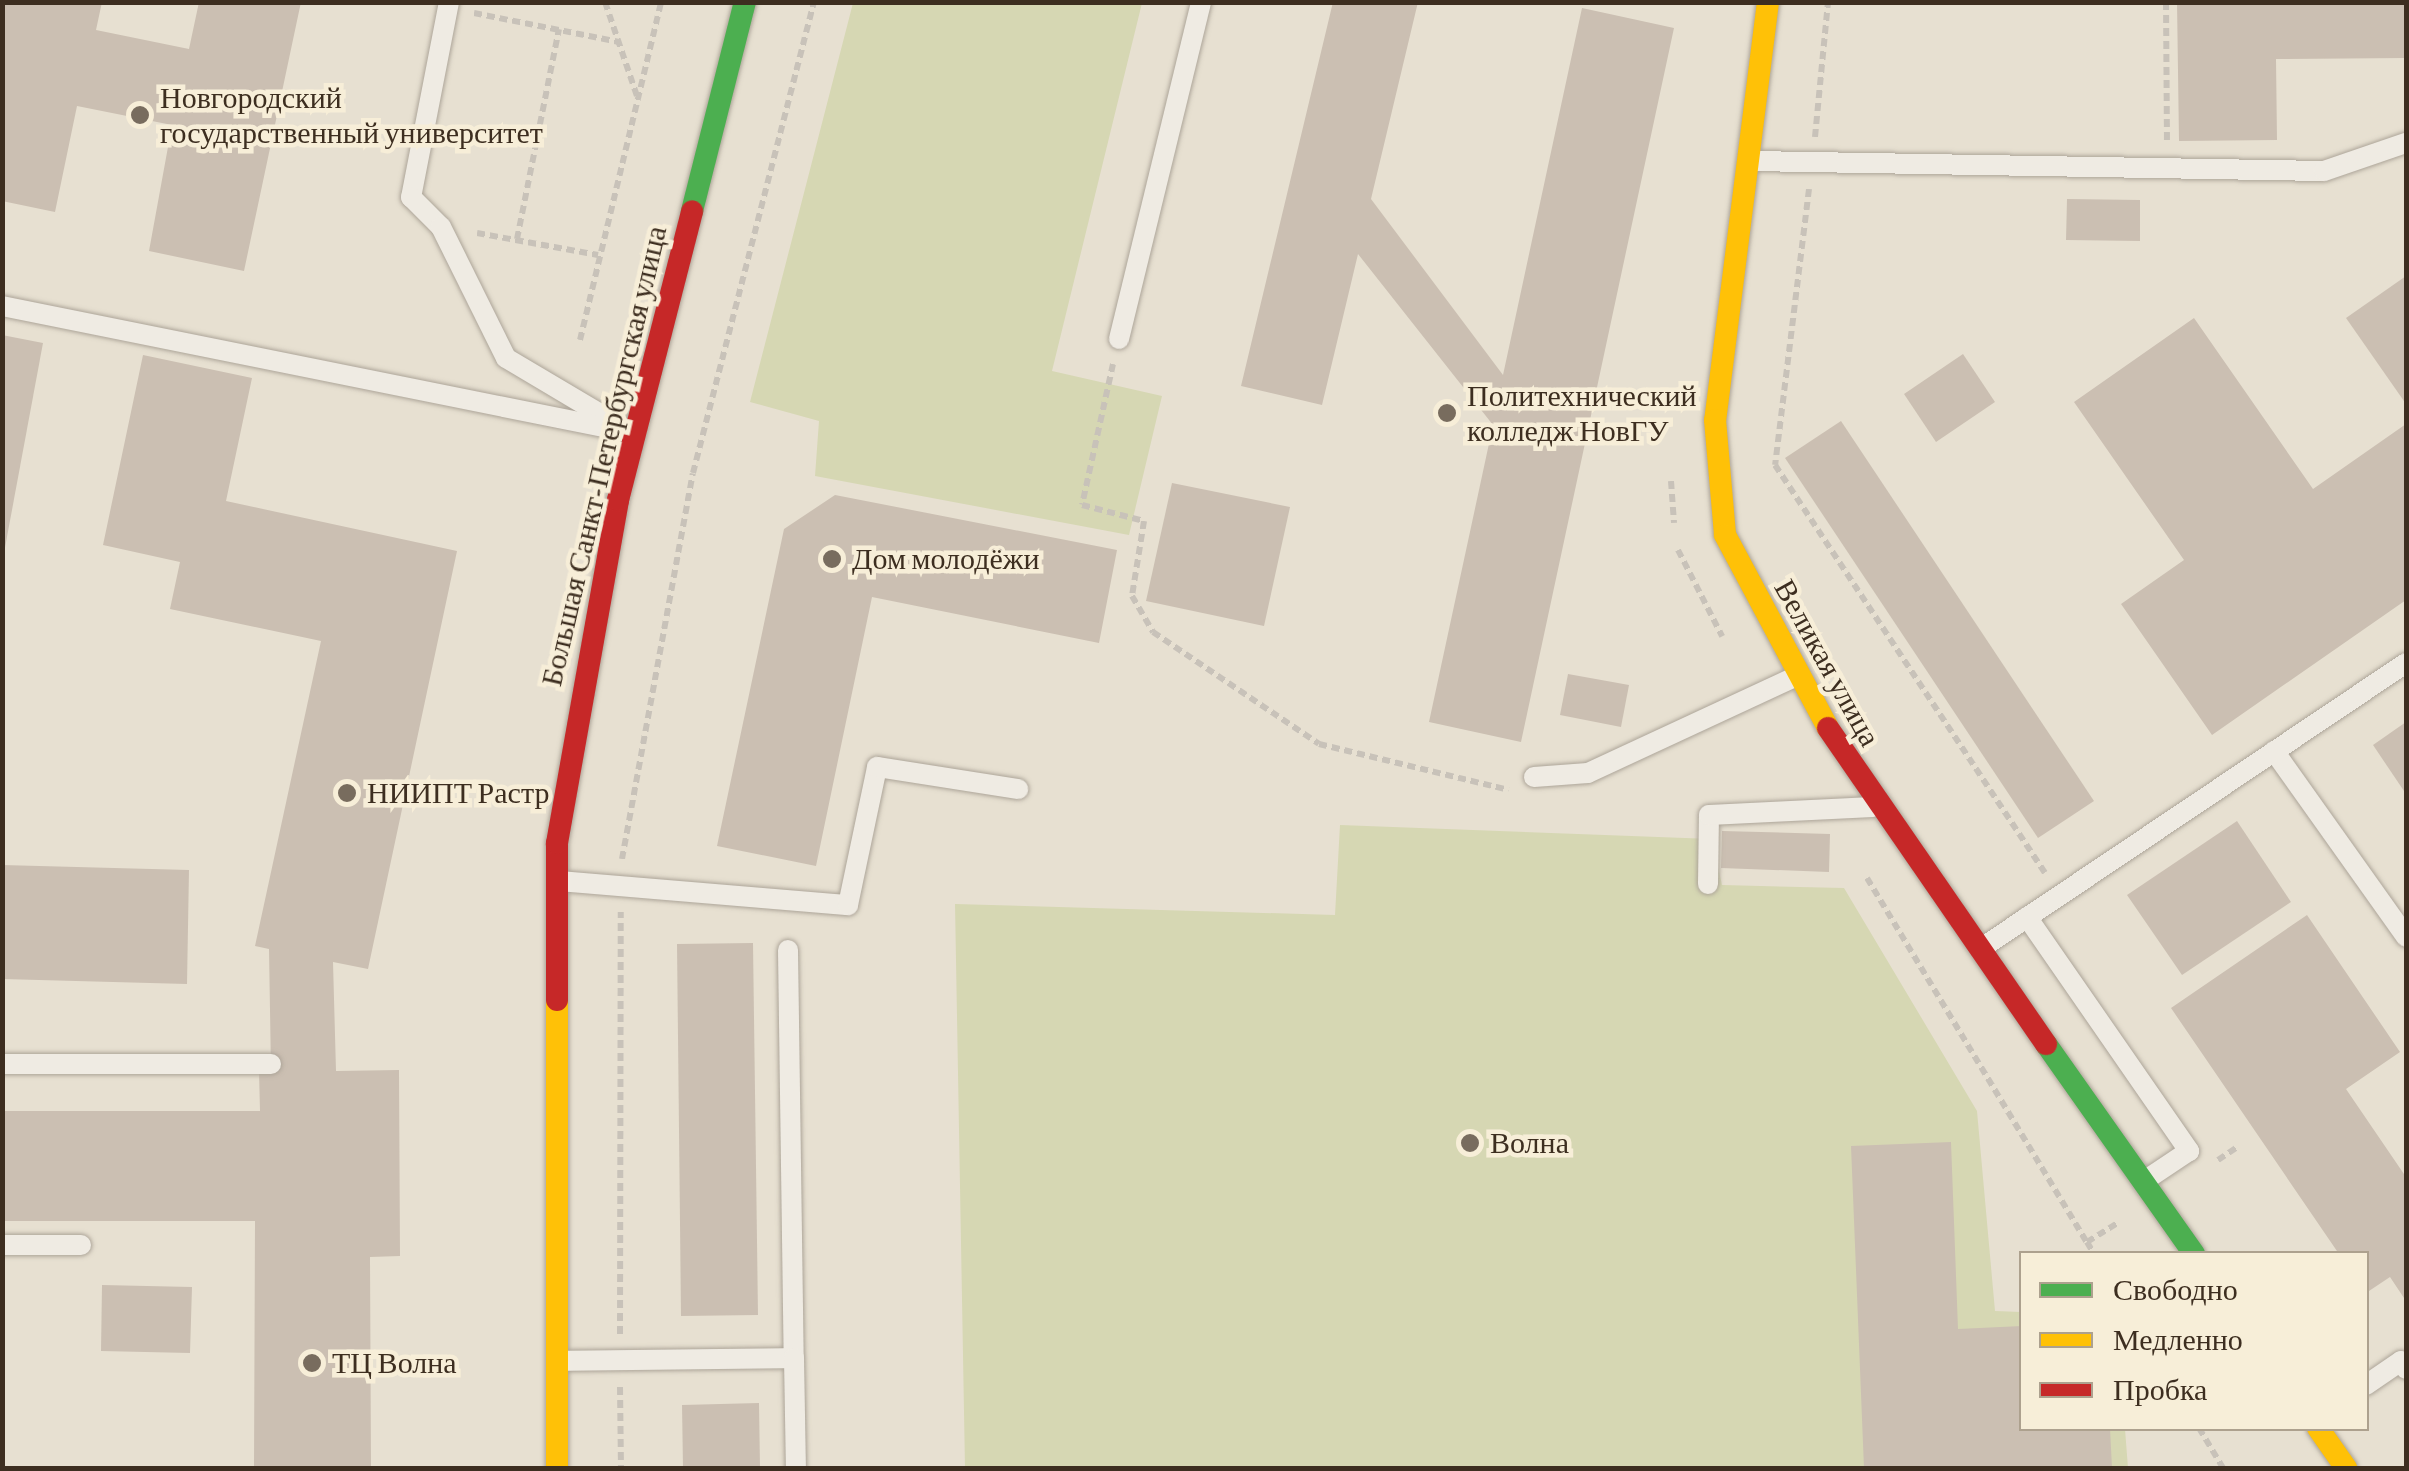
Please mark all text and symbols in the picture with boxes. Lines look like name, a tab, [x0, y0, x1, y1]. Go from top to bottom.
place label: Новгородский государственный университет	[160, 80, 543, 150]
marker: Новгородский государственный университет	[129, 104, 151, 126]
street label: Большая Санкт-Петербургская улица	[533, 222, 675, 690]
place label: Политехнический колледж НовГУ	[1467, 378, 1697, 448]
marker: Политехнический колледж НовГУ	[1436, 402, 1458, 424]
place label: Дом молодёжи	[852, 541, 1040, 577]
marker: Дом молодёжи	[821, 548, 843, 570]
street label: Великая улица	[1766, 573, 1888, 753]
place label: НИИПТ Растр	[367, 775, 549, 811]
marker: НИИПТ Растр	[336, 782, 358, 804]
place label: Волна	[1490, 1125, 1569, 1161]
marker: Волна	[1459, 1132, 1481, 1154]
legend	[2019, 1251, 2369, 1431]
text: Свободно	[2113, 1273, 2238, 1306]
text: Медленно	[2113, 1323, 2243, 1356]
place label: ТЦ Волна	[332, 1345, 457, 1381]
marker: ТЦ Волна	[301, 1352, 323, 1374]
text: Пробка	[2113, 1373, 2207, 1406]

